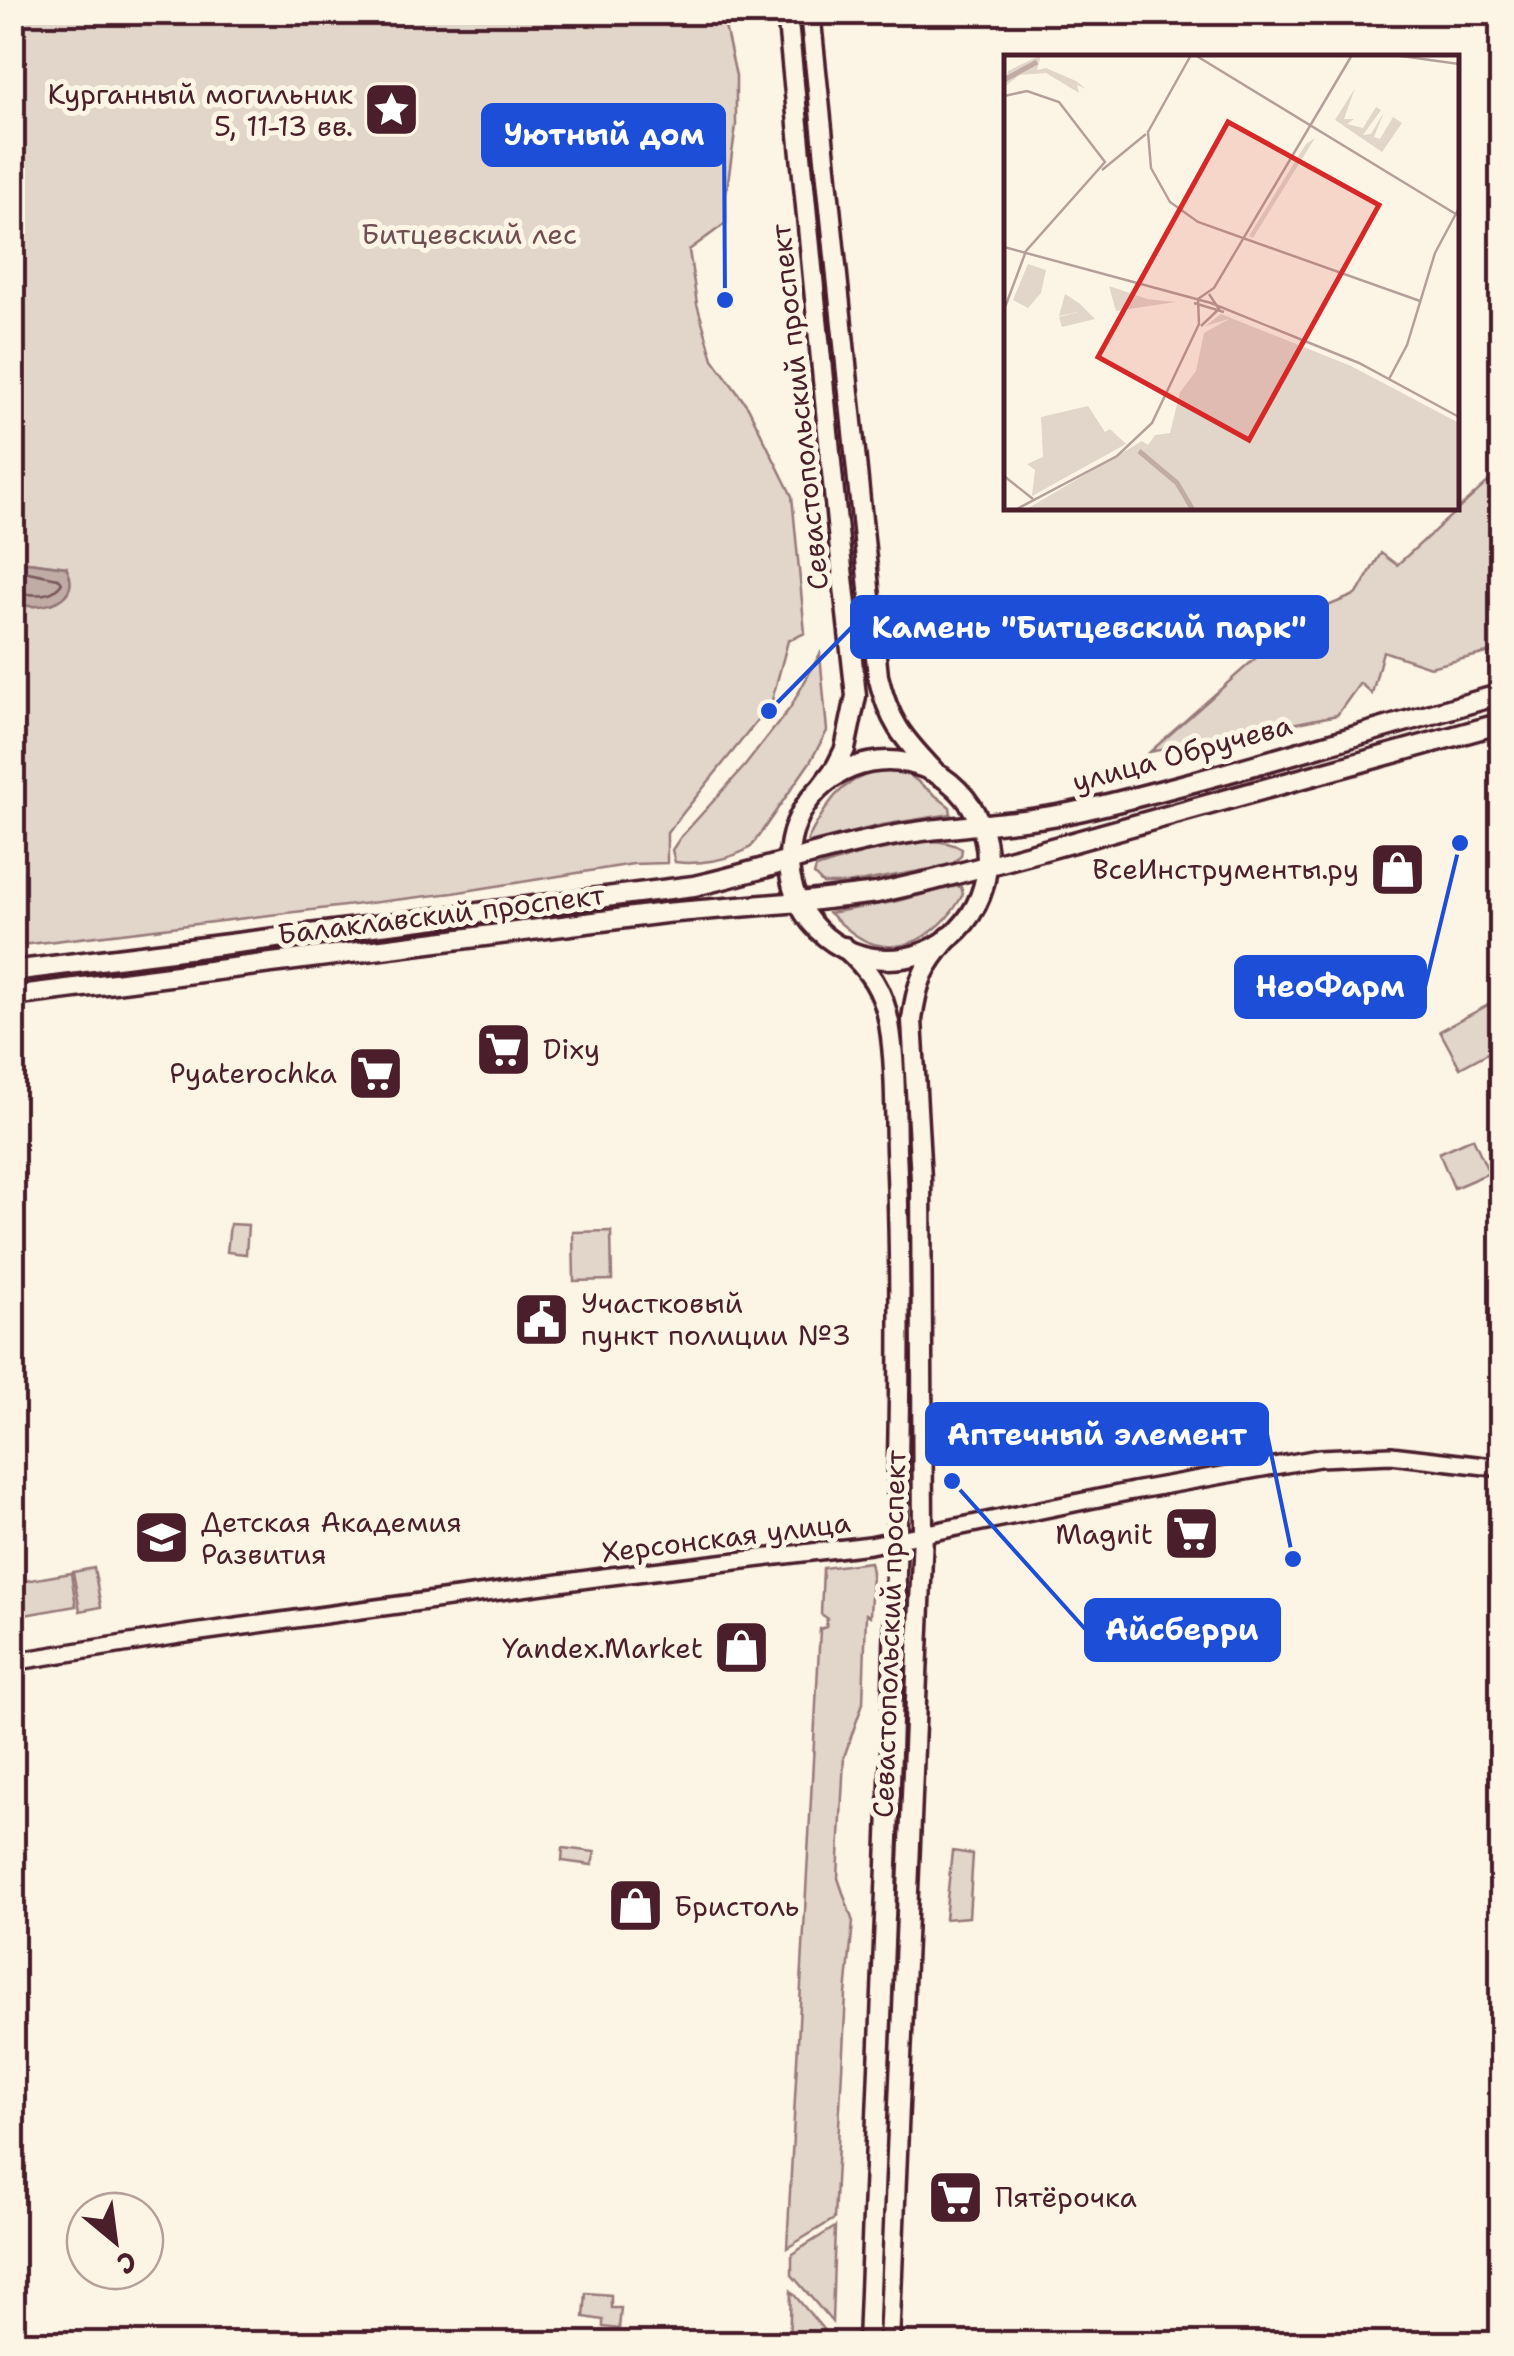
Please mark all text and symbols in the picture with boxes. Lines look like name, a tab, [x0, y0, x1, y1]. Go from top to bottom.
inset map	[1004, 55, 1459, 510]
place label: Курганный могильник 5, 11-13 вв.	[47, 75, 353, 145]
place icon: Курганный могильник 5, 11-13 вв.	[362, 80, 422, 140]
callout: Уютный дом	[483, 105, 724, 165]
text: Уютный дом	[504, 114, 705, 155]
park label: Битцевский лес	[361, 215, 577, 253]
street label: Севастопольский проспект	[761, 221, 837, 592]
callout: Камень "Битцевский парк"	[852, 597, 1327, 657]
text: Камень "Битцевский парк"	[871, 607, 1307, 648]
street label: улица Обручева	[1068, 705, 1296, 801]
shop icon: ВсеИнструменты.ру	[1368, 839, 1428, 899]
place label: ВсеИнструменты.ру	[1092, 850, 1359, 888]
street label: Балаклавский проспект	[275, 875, 607, 953]
callout: НеоФарм	[1236, 957, 1425, 1017]
text: НеоФарм	[1255, 966, 1405, 1007]
supermarket icon: Dixy	[474, 1019, 534, 1079]
place label: Dixy	[543, 1030, 600, 1068]
supermarket icon: Pyaterochka	[346, 1043, 406, 1103]
place label: Pyaterochka	[169, 1054, 337, 1092]
place label: Участковый пункт полиции №3	[581, 1284, 851, 1354]
public building icon: Участковый пункт полиции №3	[512, 1289, 572, 1349]
callout: Аптечный элемент	[927, 1404, 1267, 1464]
text: Аптечный элемент	[947, 1414, 1247, 1455]
street label: Севастопольский проспект	[864, 1449, 914, 1819]
place label: Детская Академия Развития	[201, 1503, 462, 1573]
street label: Херсонская улица	[599, 1503, 853, 1571]
supermarket icon: Magnit	[1162, 1504, 1222, 1564]
school or university icon: Детская Академия Развития	[132, 1508, 192, 1568]
place label: Magnit	[1055, 1515, 1153, 1553]
callout: Айсберри	[1086, 1600, 1279, 1660]
text: Айсберри	[1105, 1609, 1259, 1650]
shop icon: Yandex.Market	[712, 1618, 772, 1678]
place label: Yandex.Market	[502, 1629, 703, 1667]
shop icon: Бристоль	[605, 1876, 665, 1936]
place label: Бристоль	[674, 1887, 799, 1925]
supermarket icon: Пятёрочка	[926, 2167, 986, 2227]
place label: Пятёрочка	[995, 2178, 1137, 2216]
north arrow	[65, 2191, 165, 2291]
text: С	[110, 2242, 144, 2284]

